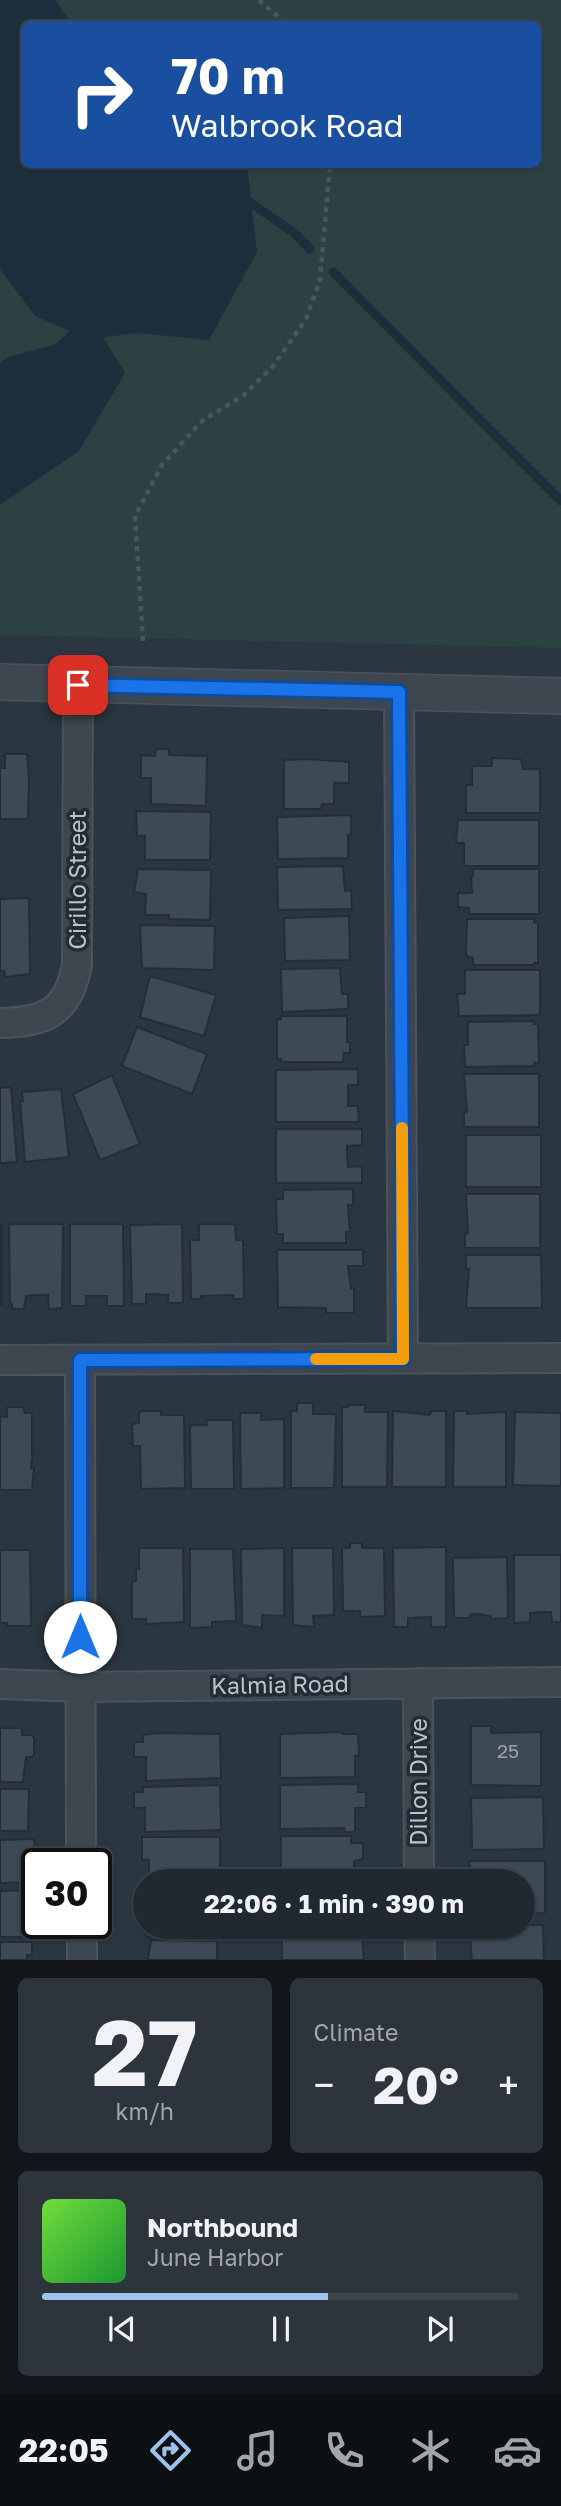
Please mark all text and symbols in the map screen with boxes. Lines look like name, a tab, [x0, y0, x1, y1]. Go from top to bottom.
text: 70 m	[171, 46, 285, 105]
icon: right	[56, 49, 147, 140]
text: Walbrook Road	[171, 106, 403, 144]
pin	[48, 655, 108, 715]
icon: arrive	[59, 666, 97, 704]
street label: Cirillo Street	[63, 810, 91, 950]
position arrow	[43, 1600, 117, 1674]
street label: Kalmia Road	[211, 1669, 349, 1699]
street label: Dillon Drive	[404, 1718, 432, 1846]
house number: 25	[497, 1739, 519, 1762]
speed limit sign: 30	[21, 1848, 112, 1939]
text: 22:06 · 1 min · 390 m	[204, 1888, 464, 1919]
text: 27	[92, 1997, 197, 2106]
text: Climate	[314, 2018, 398, 2046]
text: 20°	[373, 2053, 459, 2115]
text: −	[314, 2062, 334, 2107]
text: +	[498, 2062, 519, 2107]
text: km/h	[115, 2097, 174, 2125]
text: Northbound	[147, 2212, 298, 2243]
text: June Harbor	[147, 2243, 283, 2271]
icon: previous	[103, 2310, 141, 2348]
icon: pause	[262, 2310, 300, 2348]
icon: next	[421, 2310, 459, 2348]
icon: directions	[146, 2426, 195, 2475]
icon: music	[233, 2426, 282, 2475]
icon: phone	[320, 2426, 369, 2475]
icon: climate	[406, 2426, 455, 2475]
icon: car	[493, 2426, 542, 2475]
text: 22:05	[19, 2431, 108, 2469]

